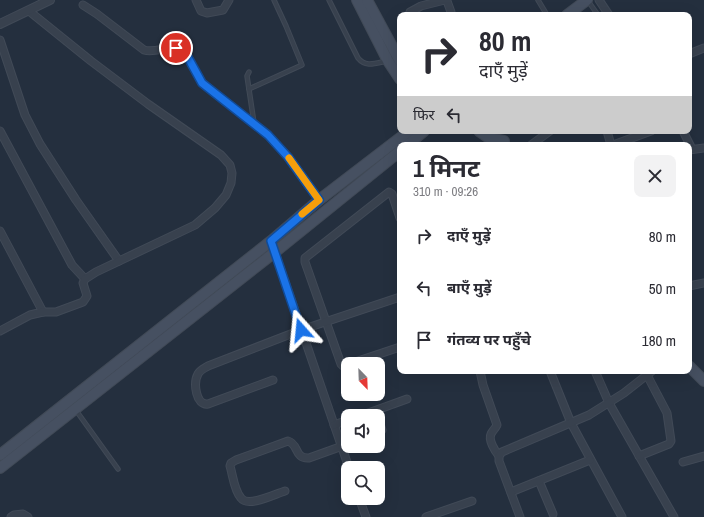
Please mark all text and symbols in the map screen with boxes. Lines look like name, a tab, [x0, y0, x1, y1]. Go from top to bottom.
text: 80 m	[479, 22, 531, 60]
icon: right	[413, 28, 465, 80]
pin	[159, 31, 193, 65]
icon: arrive	[165, 37, 187, 59]
text: दाएँ मुड़ें	[479, 58, 528, 83]
text: फिर	[413, 104, 435, 125]
icon: left	[443, 104, 465, 126]
text: 1 मिनट	[413, 152, 480, 184]
button: close	[634, 155, 676, 197]
text: 310 m · 09:26	[413, 183, 478, 200]
icon: right	[413, 225, 435, 247]
text: दाएँ मुड़ें	[447, 225, 491, 246]
text: 80 m	[649, 226, 676, 247]
icon: left	[413, 277, 435, 299]
text: बाएँ मुड़ें	[447, 277, 492, 298]
text: 50 m	[649, 278, 676, 299]
position arrow	[280, 309, 322, 351]
icon: arrive	[413, 329, 435, 351]
text: गंतव्य पर पहुँचे	[447, 329, 531, 350]
text: 180 m	[642, 330, 676, 351]
north arrow	[341, 357, 385, 401]
map controls	[341, 357, 385, 505]
button: sound	[341, 409, 385, 453]
button: search	[341, 461, 385, 505]

